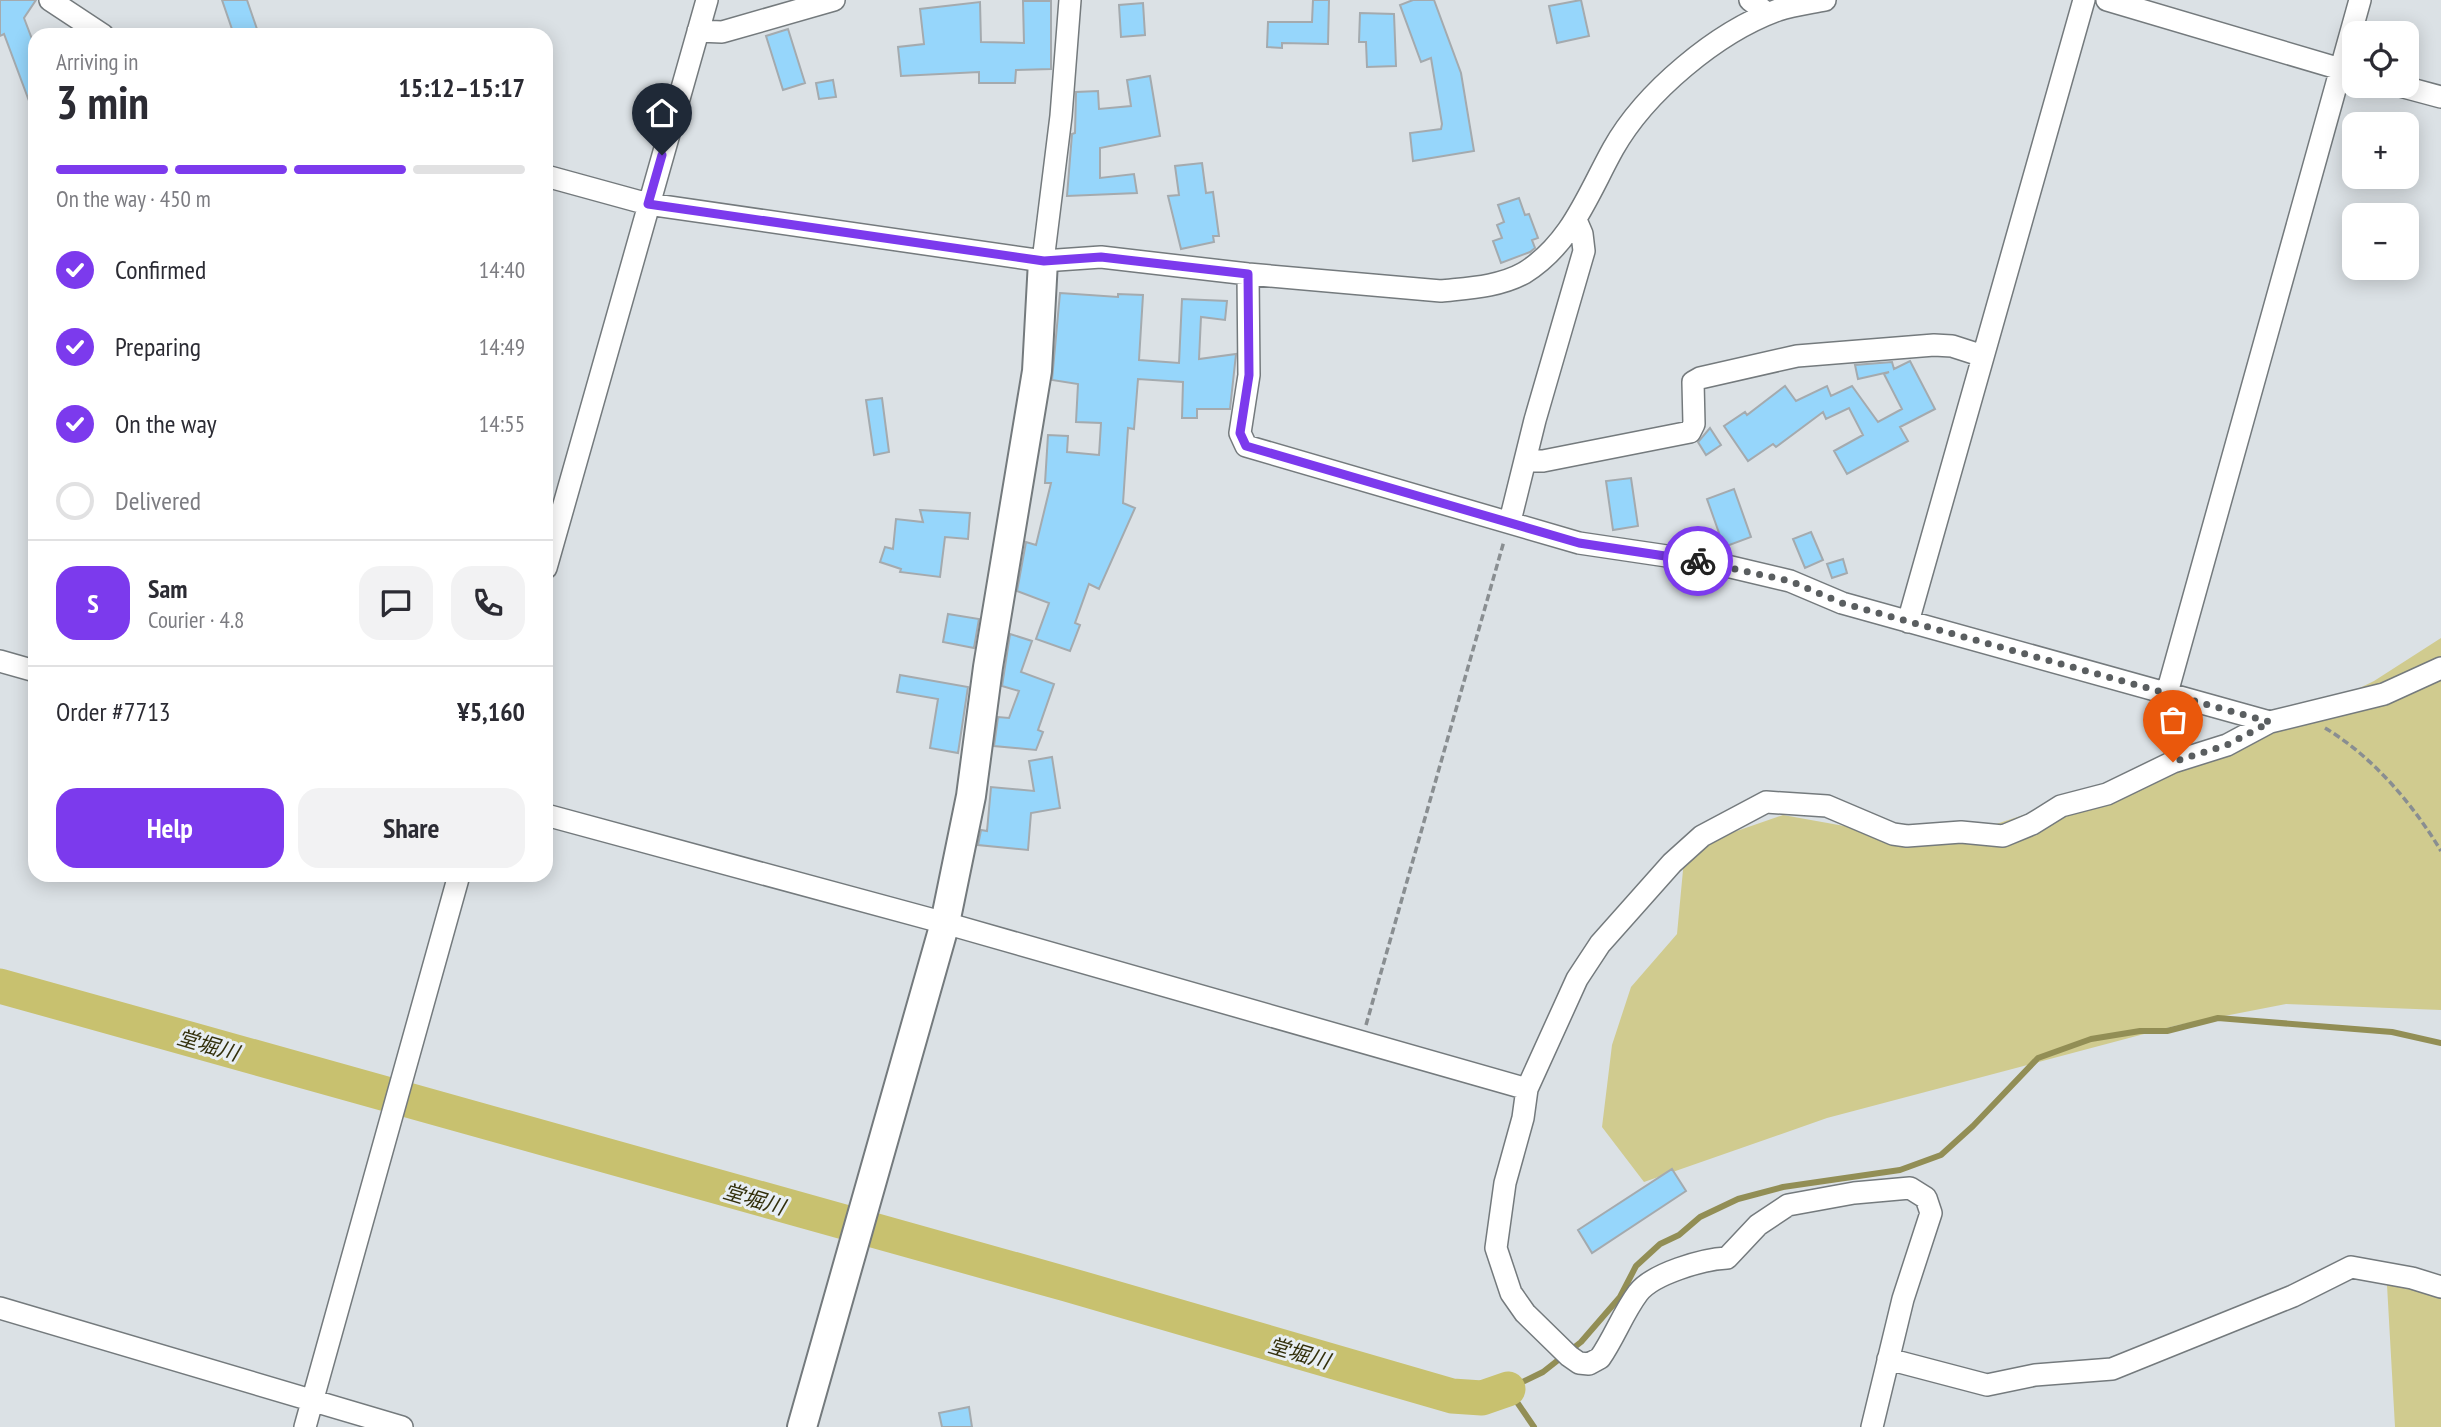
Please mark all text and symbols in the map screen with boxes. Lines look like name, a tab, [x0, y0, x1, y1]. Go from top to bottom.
map controls	[2342, 21, 2419, 280]
button: locate	[2342, 21, 2419, 98]
text: Arriving in	[56, 47, 138, 76]
text: 15:12–15:17	[398, 71, 525, 104]
text: 3 min	[56, 72, 149, 132]
pin	[632, 83, 692, 155]
icon: home	[643, 94, 681, 132]
button: +	[2342, 112, 2419, 189]
text: On the way · 450 m	[56, 184, 211, 213]
button: −	[2342, 203, 2419, 280]
icon: check	[56, 251, 94, 289]
text: Confirmed	[115, 253, 206, 286]
text: 14:40	[479, 255, 525, 284]
icon: check	[56, 328, 94, 366]
text: Preparing	[115, 330, 201, 363]
text: 14:49	[479, 332, 525, 361]
icon: check	[56, 405, 94, 443]
text: On the way	[115, 407, 217, 440]
text: 14:55	[479, 409, 525, 438]
text: Delivered	[115, 484, 201, 517]
courier	[1663, 526, 1733, 596]
icon: bike	[1679, 542, 1717, 580]
button: chat	[359, 566, 433, 640]
button: phone	[451, 566, 525, 640]
text: Sam	[148, 572, 187, 605]
text: S	[87, 587, 99, 620]
text: Courier · 4.8	[148, 605, 244, 634]
pin	[2143, 690, 2203, 762]
text: Order #7713	[56, 695, 171, 728]
text: ¥5,160	[457, 695, 525, 728]
icon: bag	[2154, 701, 2192, 739]
button: Help	[56, 788, 284, 868]
button: Share	[298, 788, 525, 868]
water label: 堂堀川	[174, 1023, 244, 1067]
water label: 堂堀川	[720, 1177, 790, 1221]
water label: 堂堀川	[1265, 1331, 1335, 1375]

